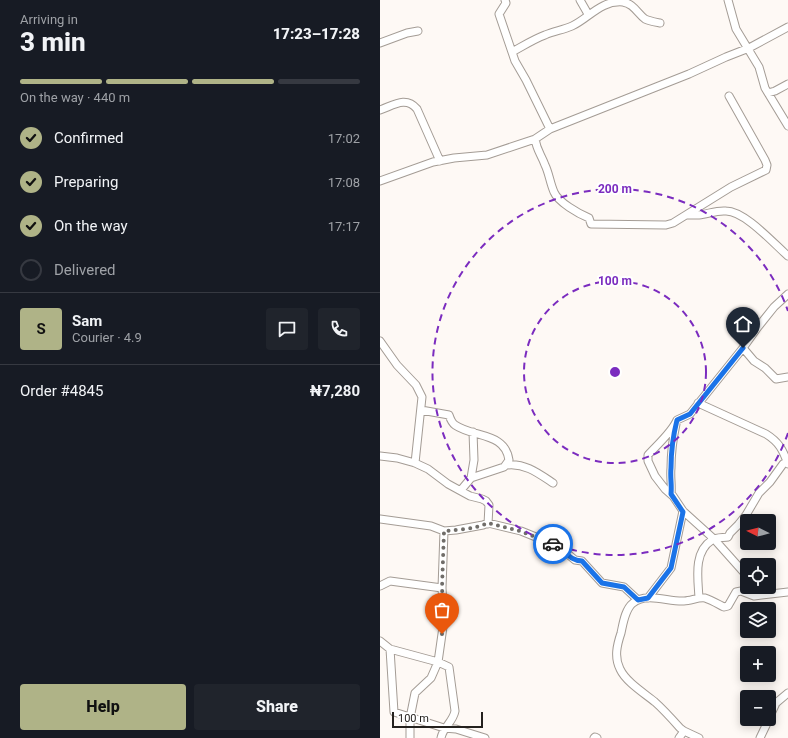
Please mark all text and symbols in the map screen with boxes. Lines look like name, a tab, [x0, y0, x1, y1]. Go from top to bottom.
text: Arriving in	[20, 12, 78, 27]
text: 17:23–17:28	[273, 25, 360, 43]
text: 3 min	[20, 27, 86, 57]
text: On the way · 440 m	[20, 90, 130, 105]
icon: check	[20, 127, 42, 149]
text: Confirmed	[54, 129, 124, 147]
text: 17:02	[328, 131, 360, 146]
icon: check	[20, 171, 42, 193]
text: Preparing	[54, 173, 118, 191]
text: 17:08	[328, 175, 360, 190]
text: 200 m	[598, 182, 632, 196]
icon: check	[20, 215, 42, 237]
text: On the way	[54, 217, 128, 235]
text: 17:17	[328, 219, 360, 234]
text: Delivered	[54, 261, 116, 279]
text: 100 m	[598, 274, 632, 288]
pin	[726, 307, 760, 348]
button: chat	[266, 308, 308, 350]
button: phone	[318, 308, 360, 350]
text: Sam	[72, 312, 102, 330]
icon: home	[732, 313, 754, 335]
text: S	[36, 320, 46, 338]
text: Courier · 4.9	[72, 330, 142, 345]
centre of rings	[608, 365, 622, 379]
text: Order #4845	[20, 382, 103, 400]
text: ₦7,280	[310, 382, 360, 400]
north arrow	[740, 514, 776, 550]
map controls	[740, 514, 776, 726]
courier	[533, 524, 573, 564]
icon: car	[542, 533, 564, 555]
button: locate	[740, 558, 776, 594]
pin	[425, 593, 459, 634]
icon: bag	[431, 599, 453, 621]
button: layers	[740, 602, 776, 638]
button: +	[740, 646, 776, 682]
button: Help	[20, 684, 186, 730]
button: Share	[194, 684, 360, 730]
button: −	[740, 690, 776, 726]
scale bar	[392, 710, 483, 729]
text: 100 m	[398, 712, 429, 725]

